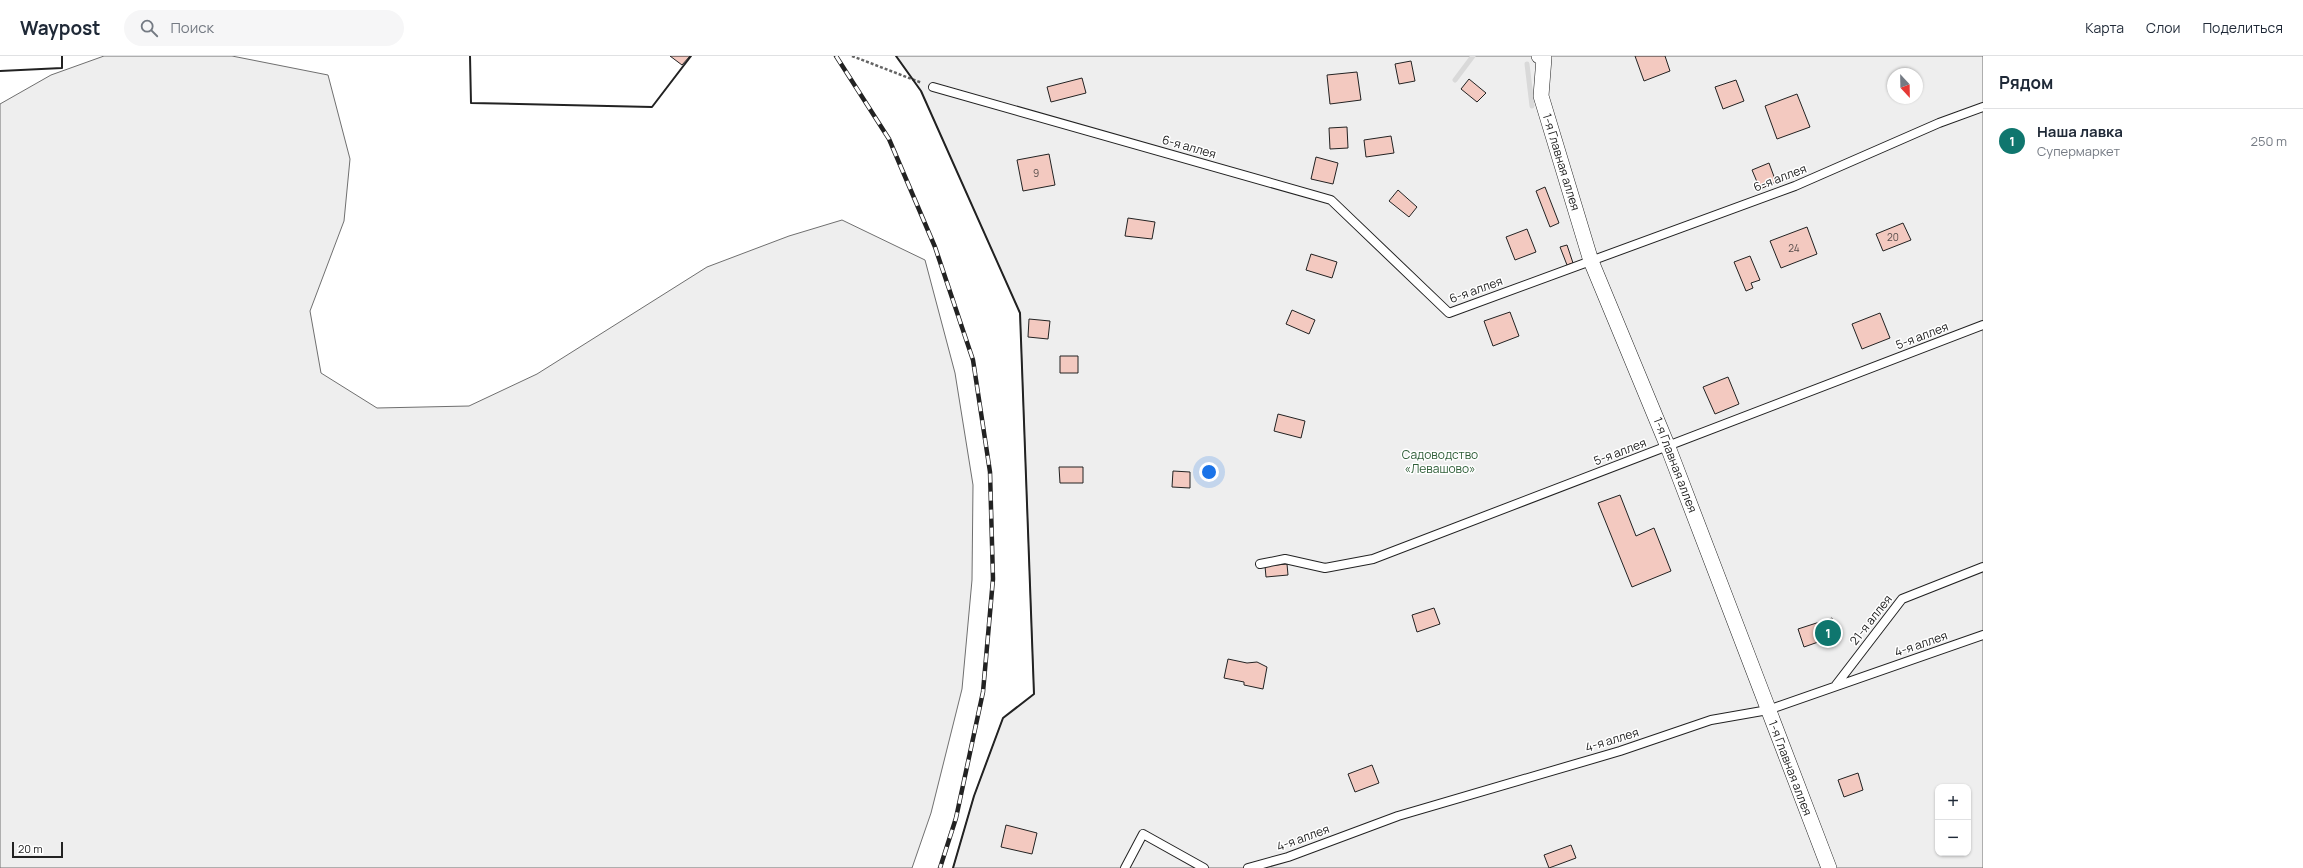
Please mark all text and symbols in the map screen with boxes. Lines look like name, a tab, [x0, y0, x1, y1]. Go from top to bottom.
search box	[124, 10, 404, 46]
text: Waypost	[20, 15, 100, 41]
icon: search	[138, 17, 160, 39]
text: Поиск	[170, 17, 214, 38]
text: Карта	[2085, 18, 2124, 37]
text: Слои	[2146, 18, 2180, 37]
text: Поделиться	[2202, 18, 2283, 37]
north arrow	[1887, 68, 1923, 104]
text: Рядом	[1999, 71, 2053, 94]
street label: 1-я Главная аллея	[1539, 111, 1584, 213]
text: Наша лавка	[2037, 121, 2123, 142]
street label: 6-я аллея	[1160, 131, 1218, 162]
text: 1	[2009, 132, 2015, 150]
text: 250 m	[2251, 132, 2287, 150]
text: Супермаркет	[2037, 142, 2120, 160]
street label: 6-я аллея	[1751, 160, 1809, 195]
house number: 9	[1033, 166, 1039, 180]
house number: 20	[1887, 230, 1899, 244]
house number: 24	[1788, 241, 1800, 255]
street label: 6-я аллея	[1447, 272, 1505, 307]
street label: 5-я аллея	[1893, 318, 1951, 353]
street label: 1-я Главная аллея	[1649, 415, 1701, 515]
street label: 5-я аллея	[1591, 434, 1649, 469]
park label: Садоводство «Левашово»	[1402, 446, 1478, 477]
your location	[1199, 462, 1219, 482]
street label: 21-я аллея	[1846, 591, 1896, 648]
pin: 1	[1815, 618, 1841, 648]
street label: 4-я аллея	[1892, 627, 1950, 661]
street label: 1-я Главная аллея	[1764, 718, 1816, 818]
street label: 4-я аллея	[1583, 723, 1641, 756]
map controls	[1935, 784, 1971, 856]
button: +	[1935, 784, 1971, 820]
street label: 4-я аллея	[1274, 820, 1332, 855]
button: −	[1935, 820, 1971, 856]
scale bar	[12, 840, 63, 859]
text: 20 m	[18, 841, 43, 856]

